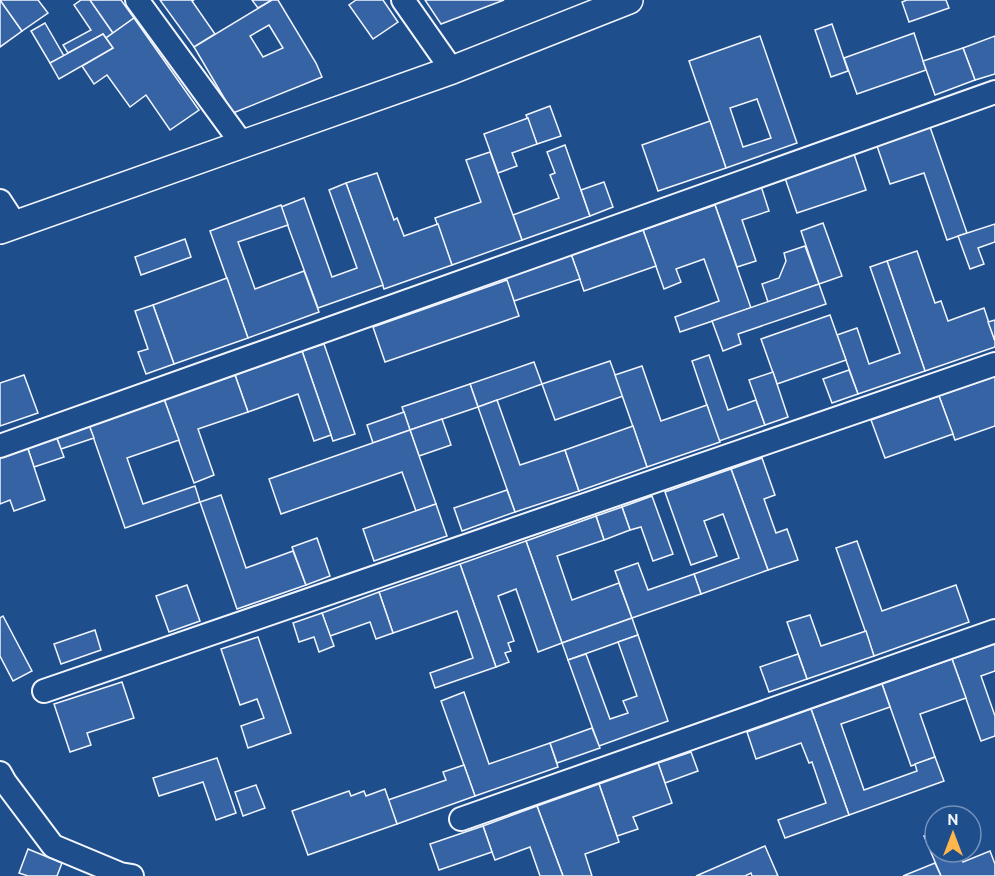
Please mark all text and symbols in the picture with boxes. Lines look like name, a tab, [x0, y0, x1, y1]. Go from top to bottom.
north arrow	[923, 804, 983, 864]
text: N	[947, 810, 959, 829]

